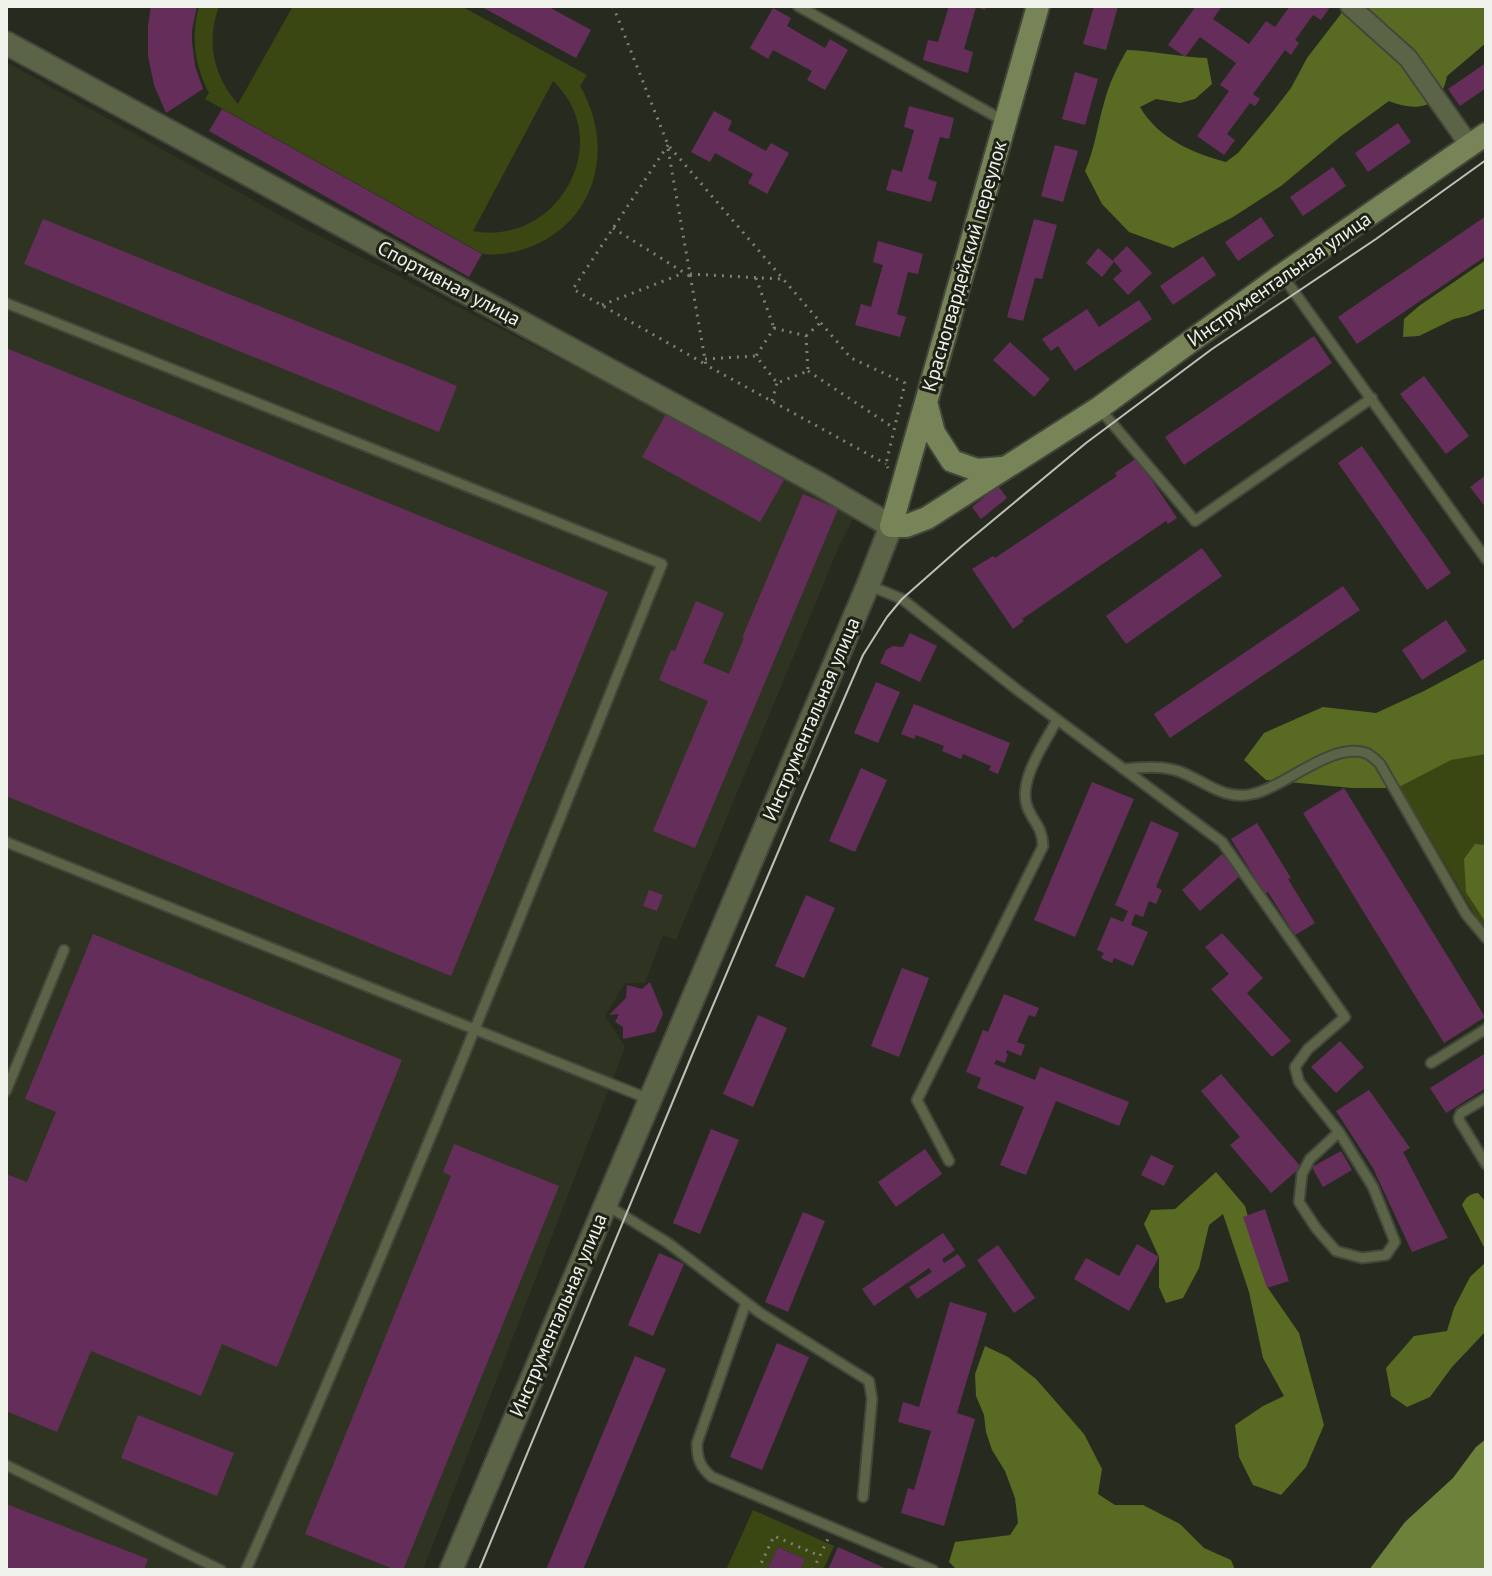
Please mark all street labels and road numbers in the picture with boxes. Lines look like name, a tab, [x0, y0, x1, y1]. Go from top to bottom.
street label: Красногвардейский переулок	[916, 137, 1012, 395]
street label: Инструментальная улица	[1182, 206, 1376, 352]
street label: Спортивная улица	[373, 234, 525, 332]
street label: Инструментальная улица	[756, 613, 866, 825]
street label: Инструментальная улица	[503, 1209, 613, 1421]

